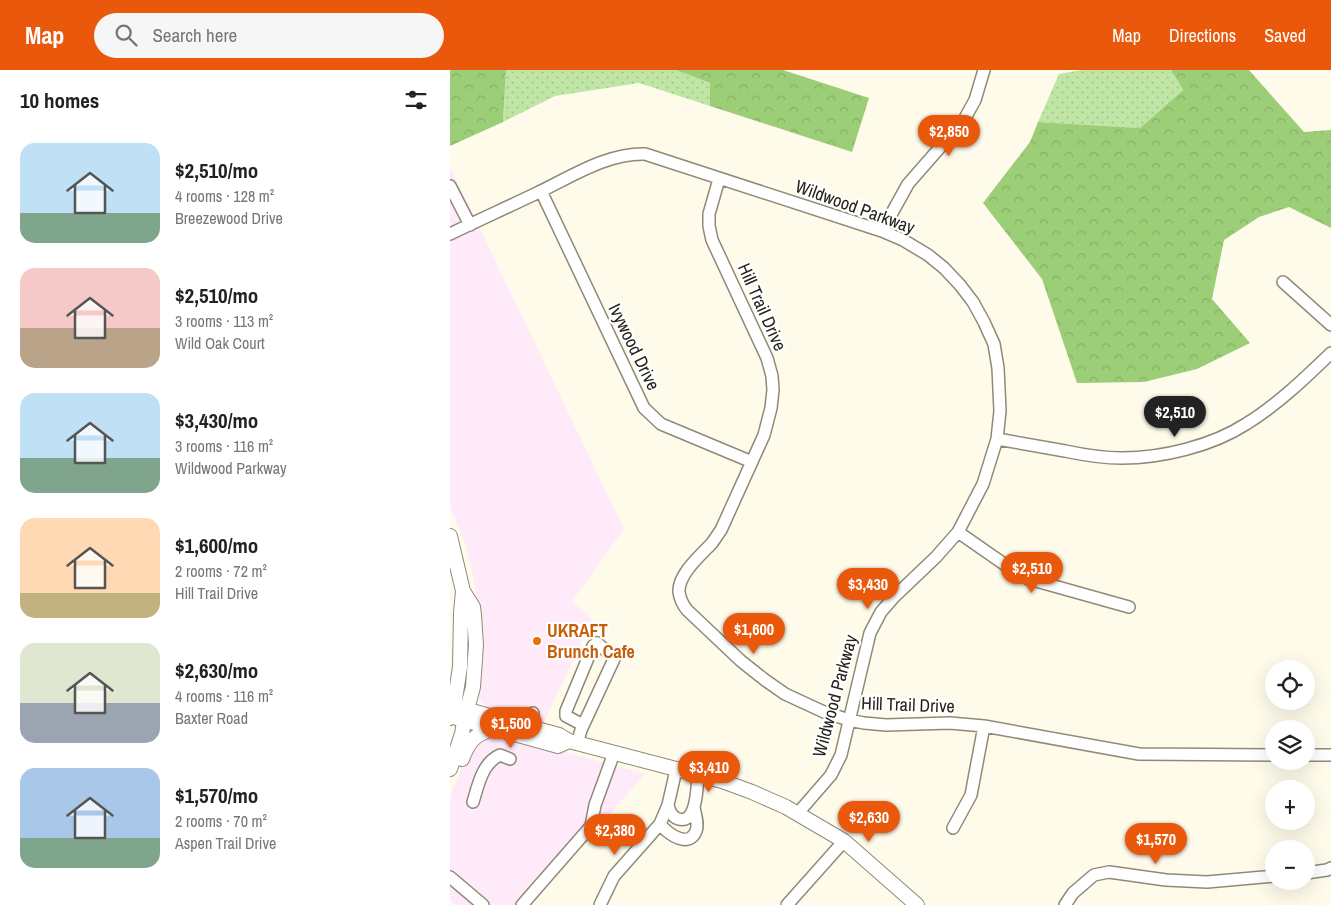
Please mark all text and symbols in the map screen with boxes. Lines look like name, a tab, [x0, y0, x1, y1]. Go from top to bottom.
search box	[94, 13, 444, 58]
text: Map	[25, 19, 64, 51]
icon: search	[112, 21, 140, 49]
text: Search here	[152, 22, 237, 48]
text: Map	[1112, 23, 1141, 48]
text: Directions	[1169, 23, 1236, 48]
text: Saved	[1264, 23, 1306, 48]
text: 10 homes	[20, 86, 99, 115]
icon: filters	[402, 86, 430, 114]
pin: $2,850	[908, 114, 990, 157]
text: $2,850	[929, 120, 969, 142]
text: $2,510/mo	[175, 156, 258, 185]
icon: home	[60, 163, 120, 223]
street label: Wildwood Parkway	[792, 173, 919, 240]
text: 4 rooms · 128 m²	[175, 185, 274, 207]
text: Breezewood Drive	[175, 207, 283, 229]
street label: Hill Trail Drive	[732, 259, 793, 355]
text: $2,510/mo	[175, 281, 258, 310]
icon: home	[60, 288, 120, 348]
street label: Ivywood Drive	[603, 299, 666, 394]
text: 3 rooms · 113 m²	[175, 310, 273, 332]
text: Wild Oak Court	[175, 332, 265, 354]
pin: $2,510	[1134, 396, 1216, 438]
text: $2,510	[1155, 401, 1195, 423]
text: $3,430/mo	[175, 406, 258, 435]
icon: home	[60, 413, 120, 473]
text: 3 rooms · 116 m²	[175, 435, 273, 457]
text: Wildwood Parkway	[175, 457, 287, 479]
text: $1,600/mo	[175, 531, 258, 560]
icon: home	[60, 538, 120, 598]
pin: $2,510	[991, 552, 1073, 594]
text: $2,510	[1012, 557, 1052, 579]
text: 2 rooms · 72 m²	[175, 560, 267, 582]
pin: $3,430	[827, 568, 909, 610]
text: $3,430	[848, 573, 888, 595]
text: Hill Trail Drive	[175, 582, 258, 604]
pin: $1,600	[713, 612, 795, 655]
place label: UKRAFT Brunch Cafe	[547, 618, 635, 664]
text: $1,600	[734, 618, 774, 640]
street label: Wildwood Parkway	[806, 631, 863, 760]
marker: UKRAFT Brunch Cafe	[531, 635, 543, 647]
text: $2,630/mo	[175, 656, 258, 685]
map controls	[1265, 660, 1315, 890]
button: locate	[1265, 660, 1315, 710]
icon: home	[60, 663, 120, 723]
text: 4 rooms · 116 m²	[175, 685, 273, 707]
street label: Hill Trail Drive	[861, 690, 955, 719]
pin: $1,500	[470, 706, 552, 749]
text: Baxter Road	[175, 707, 248, 729]
text: $1,500	[491, 712, 531, 734]
button: layers	[1265, 720, 1315, 770]
pin: $3,410	[668, 750, 750, 793]
text: $3,410	[689, 756, 729, 778]
button: +	[1265, 780, 1315, 830]
text: $1,570/mo	[175, 781, 258, 810]
icon: home	[60, 788, 120, 848]
pin: $2,630	[828, 800, 910, 843]
text: $2,630	[849, 806, 889, 828]
text: 2 rooms · 70 m²	[175, 810, 267, 832]
pin: $2,380	[574, 814, 656, 856]
text: $2,380	[595, 819, 635, 841]
pin: $1,570	[1115, 822, 1197, 865]
text: $1,570	[1136, 828, 1176, 850]
text: Aspen Trail Drive	[175, 832, 276, 854]
button: −	[1265, 840, 1315, 890]

